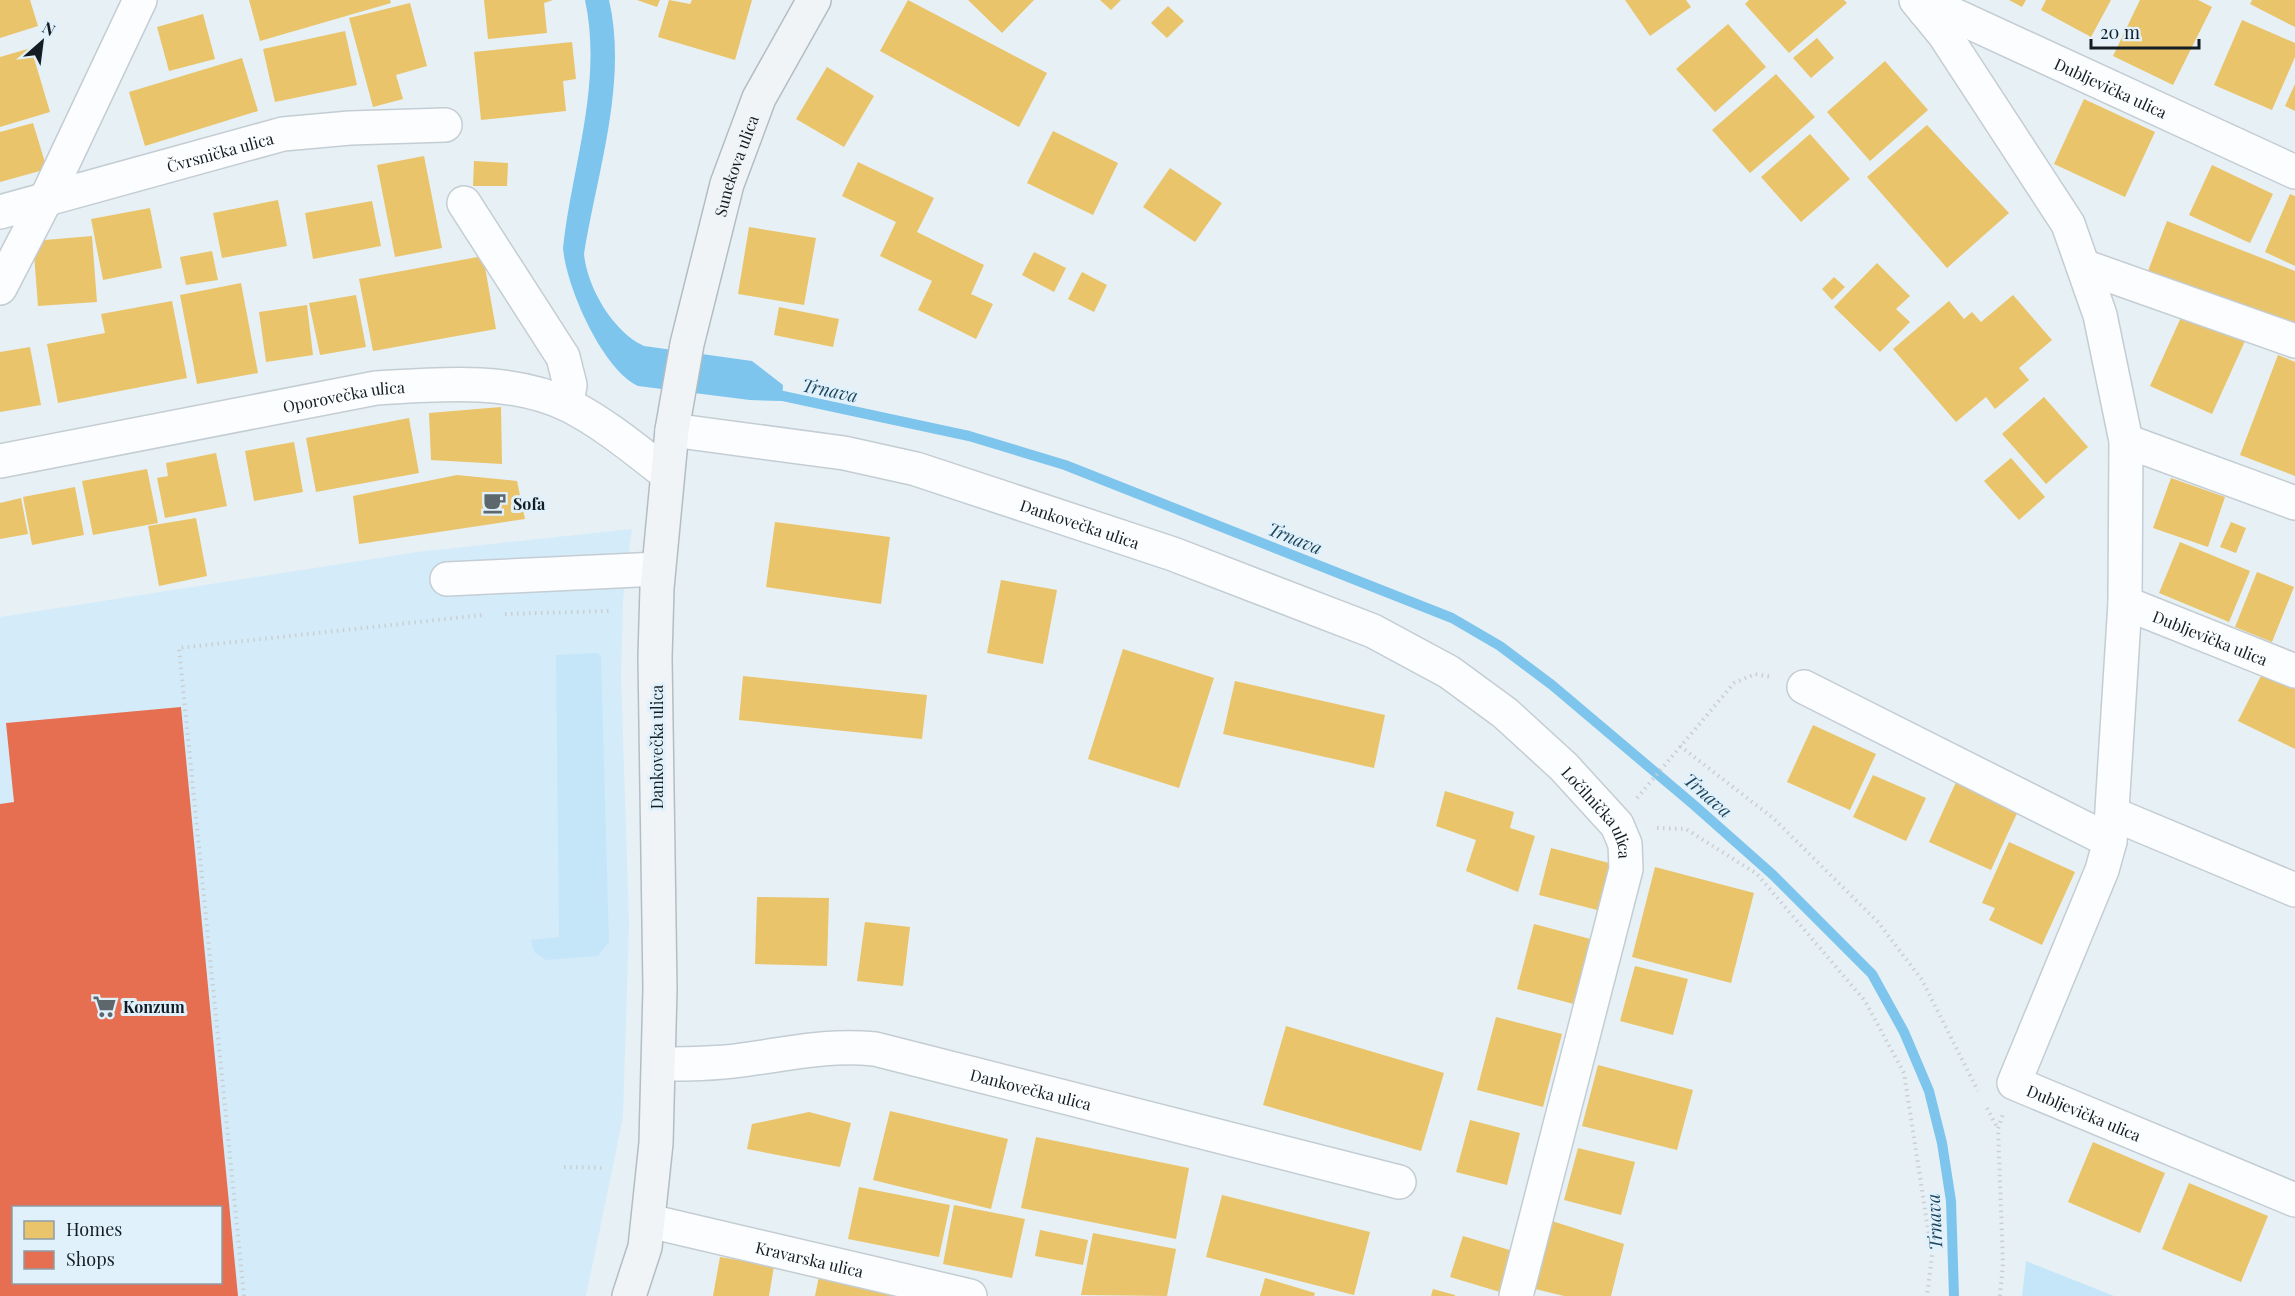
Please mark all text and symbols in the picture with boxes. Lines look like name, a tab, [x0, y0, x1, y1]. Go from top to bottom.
north arrow	[12, 12, 72, 72]
scale bar	[2091, 12, 2199, 50]
text: N	[39, 16, 60, 41]
text: 20 m	[2100, 20, 2140, 44]
street label: Dubljevička ulica	[2051, 52, 2171, 122]
street label: Sunekova ulica	[709, 112, 762, 219]
street label: Čvrsnička ulica	[164, 127, 276, 176]
water label: Trnava	[800, 372, 860, 408]
street label: Oporovečka ulica	[281, 376, 405, 416]
cafe icon: Sofa	[482, 490, 508, 516]
place label: Sofa	[513, 493, 546, 514]
street label: Dankovečka ulica	[1018, 494, 1142, 553]
water label: Trnava	[1264, 516, 1326, 560]
street label: Dubljevička ulica	[2150, 605, 2271, 670]
street label: Dankovečka ulica	[646, 685, 667, 809]
street label: Ločilnička ulica	[1558, 761, 1636, 859]
water label: Trnava	[1679, 767, 1737, 823]
supermarket icon: Konzum	[92, 993, 118, 1019]
place label: Konzum	[123, 996, 185, 1017]
street label: Dankovečka ulica	[968, 1063, 1094, 1114]
street label: Dubljevička ulica	[2024, 1079, 2144, 1145]
water label: Trnava	[1921, 1193, 1947, 1251]
legend	[12, 1206, 222, 1284]
text: Homes	[66, 1217, 122, 1241]
street label: Kravarska ulica	[754, 1236, 866, 1281]
text: Shops	[66, 1247, 115, 1271]

